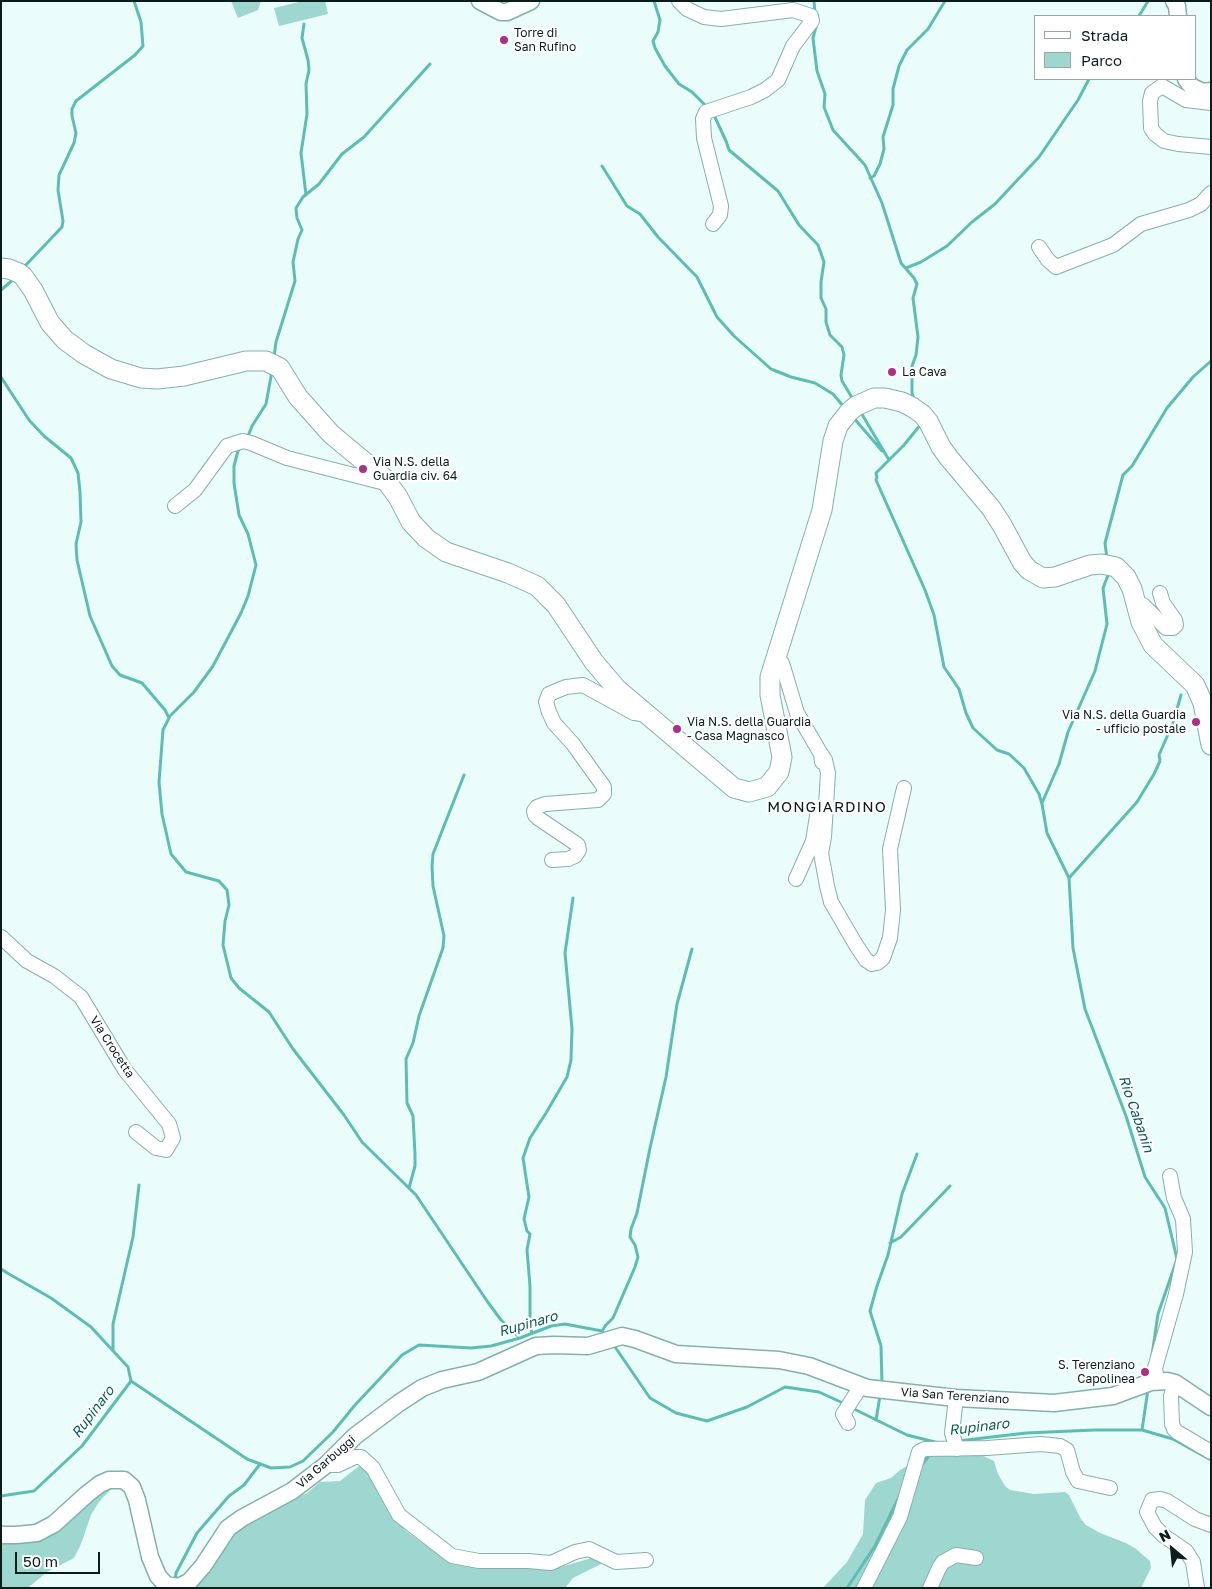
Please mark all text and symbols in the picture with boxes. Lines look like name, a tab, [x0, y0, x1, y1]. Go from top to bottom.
legend	[1034, 15, 1197, 80]
place label: Torre di San Rufino	[514, 26, 576, 54]
text: Strada	[1081, 26, 1128, 44]
marker: Torre di San Rufino	[498, 34, 510, 46]
text: Parco	[1081, 51, 1122, 69]
place label: La Cava	[902, 365, 947, 379]
marker: La Cava	[886, 366, 898, 378]
place label: Via N.S. della Guardia civ. 64	[373, 455, 457, 483]
marker: Via N.S. della Guardia civ. 64	[357, 463, 369, 475]
place label: Via N.S. della Guardia - ufficio postale	[1062, 708, 1186, 736]
place label: Via N.S. della Guardia - Casa Magnasco	[687, 715, 811, 743]
marker: Via N.S. della Guardia - ufficio postale	[1190, 716, 1202, 728]
marker: Via N.S. della Guardia - Casa Magnasco	[671, 723, 683, 735]
district label: MONGIARDINO	[766, 798, 888, 816]
street label: Via Crocetta	[87, 1013, 137, 1081]
water label: Rio Cabanin	[1115, 1073, 1157, 1155]
water label: Rupinaro	[497, 1308, 559, 1340]
place label: S. Terenziano Capolinea	[1058, 1358, 1135, 1386]
marker: S. Terenziano Capolinea	[1139, 1366, 1151, 1378]
water label: Rupinaro	[68, 1383, 118, 1441]
street label: Via San Terenziano	[900, 1385, 1010, 1407]
water label: Rupinaro	[948, 1415, 1010, 1439]
street label: Via Garbuggi	[294, 1432, 358, 1492]
north arrow	[1147, 1524, 1197, 1574]
text: N	[1156, 1525, 1173, 1545]
scale bar	[18, 1542, 102, 1574]
text: 50 m	[23, 1552, 58, 1570]

